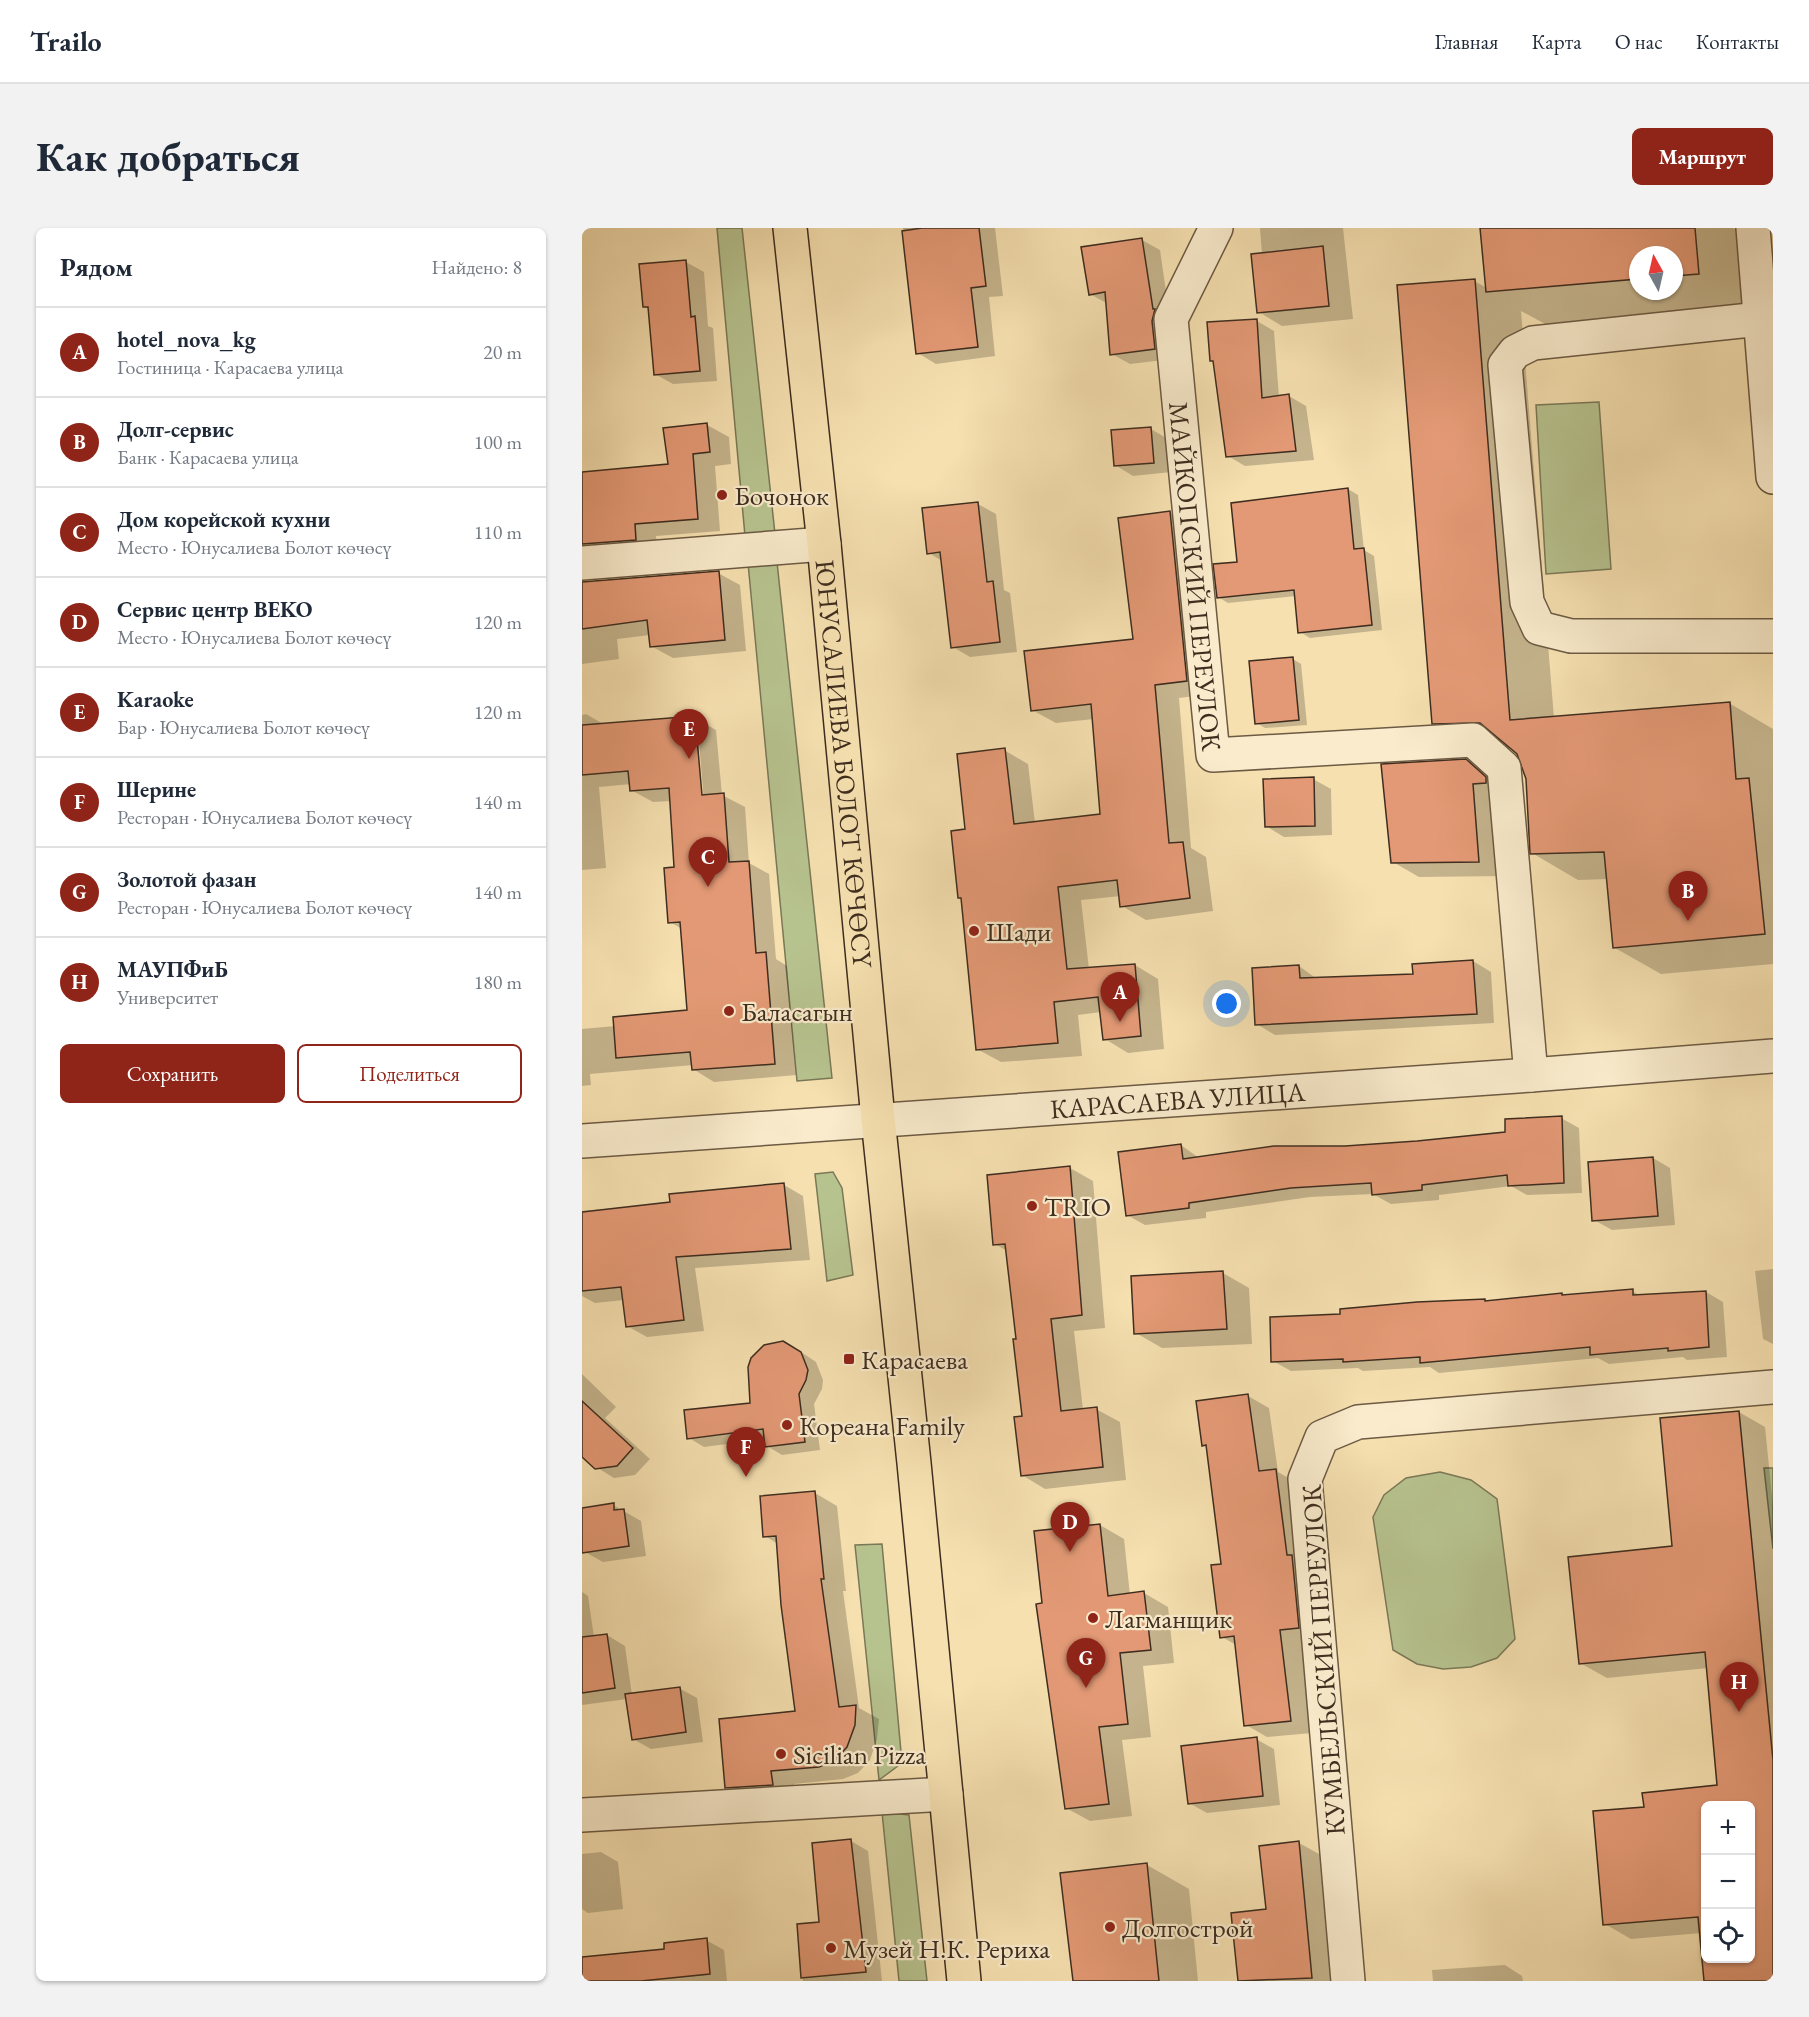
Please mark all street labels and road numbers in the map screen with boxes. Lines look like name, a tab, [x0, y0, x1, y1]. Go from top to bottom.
street label: МАЙКОПСКИЙ ПЕРЕУЛОК	[1162, 400, 1230, 753]
street label: ЮНУСАЛИЕВА БОЛОТ КӨЧӨСҮ	[808, 558, 881, 970]
street label: КАРАСАЕВА УЛИЦА	[1049, 1073, 1307, 1126]
street label: КУМБЕЛЬСКИЙ ПЕРЕУЛОК	[1293, 1483, 1353, 1837]

